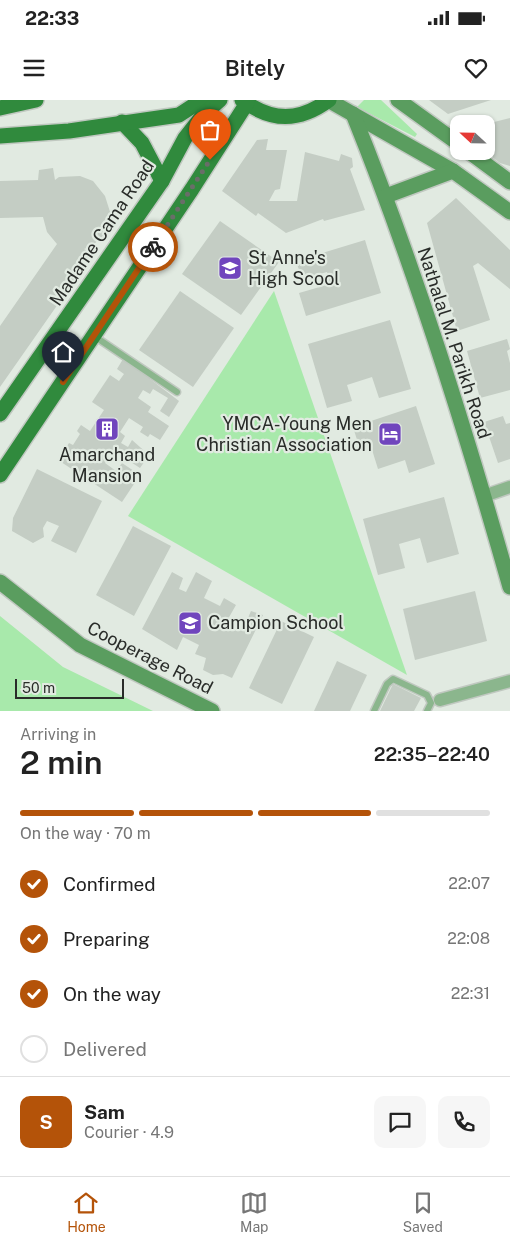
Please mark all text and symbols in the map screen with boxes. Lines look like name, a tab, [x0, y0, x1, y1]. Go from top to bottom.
text: 22:33	[25, 7, 79, 29]
icon: menu	[20, 54, 48, 82]
icon: heart	[462, 54, 490, 82]
text: Bitely	[225, 55, 285, 81]
pin	[189, 109, 231, 160]
north arrow	[450, 115, 495, 160]
map controls	[450, 115, 495, 160]
icon: bag	[196, 116, 224, 144]
street label: Madame Cama Road	[45, 156, 158, 310]
courier	[128, 222, 178, 272]
icon: bike	[139, 233, 167, 261]
street label: Nathalal M. Parikh Road	[414, 244, 495, 441]
place label: St Anne's High Scool	[248, 247, 340, 289]
school or university icon: St Anne's High Scool	[217, 255, 243, 281]
pin	[42, 331, 84, 382]
icon: home	[49, 338, 77, 366]
place label: YMCA-Young Men Christian Association	[196, 413, 372, 455]
building icon: Amarchand Mansion	[94, 416, 120, 442]
hotel icon: YMCA-Young Men Christian Association	[377, 421, 403, 447]
place label: Amarchand Mansion	[59, 444, 155, 486]
school or university icon: Campion School	[177, 610, 203, 636]
place label: Campion School	[208, 612, 344, 633]
street label: Cooperage Road	[84, 617, 217, 698]
scale bar	[15, 676, 124, 699]
text: 50 m	[22, 680, 55, 696]
text: Arriving in	[20, 725, 96, 744]
text: 22:35–22:40	[374, 743, 490, 765]
text: 2 min	[20, 744, 103, 781]
text: On the way · 70 m	[20, 824, 150, 843]
icon: check	[20, 870, 48, 898]
text: Confirmed	[63, 873, 156, 895]
text: 22:07	[448, 874, 490, 893]
icon: check	[20, 925, 48, 953]
text: Preparing	[63, 928, 150, 950]
text: 22:08	[447, 929, 490, 948]
icon: check	[20, 980, 48, 1008]
text: On the way	[63, 983, 161, 1005]
text: 22:31	[451, 984, 490, 1003]
text: Delivered	[63, 1038, 147, 1060]
button: chat	[374, 1096, 426, 1148]
button: phone	[438, 1096, 490, 1148]
text: Sam	[84, 1101, 125, 1123]
text: S	[39, 1111, 53, 1133]
text: Courier · 4.9	[84, 1123, 174, 1142]
tab: Home	[67, 1189, 106, 1235]
tab: Map	[240, 1189, 268, 1235]
tab: Saved	[403, 1189, 443, 1235]

